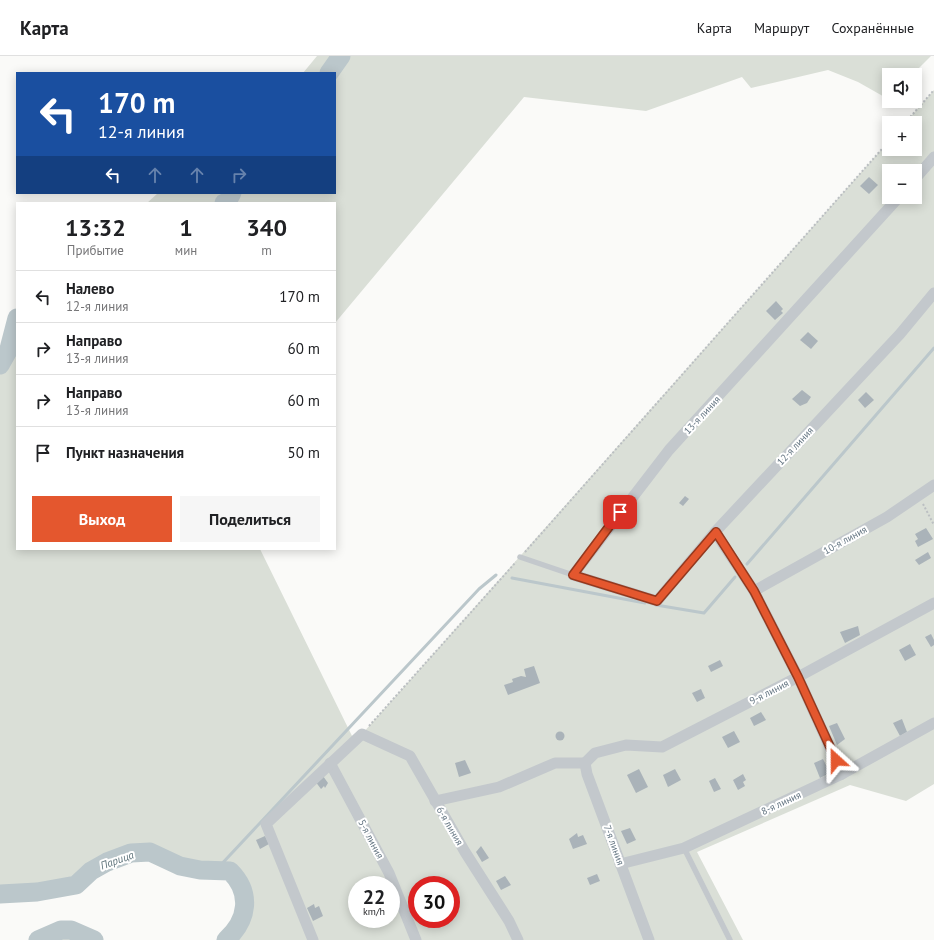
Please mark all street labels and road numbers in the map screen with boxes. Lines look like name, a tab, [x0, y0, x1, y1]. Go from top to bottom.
street label: 13-я линия	[681, 393, 723, 437]
street label: 12-я линия	[774, 424, 816, 468]
street label: 10-я линия	[821, 523, 869, 557]
street label: 9-я линия	[747, 676, 791, 707]
street label: 8-я линия	[759, 788, 803, 818]
street label: 6-я линия	[434, 804, 466, 848]
street label: 5-я линия	[355, 817, 387, 861]
street label: 7-я линия	[601, 823, 627, 867]

